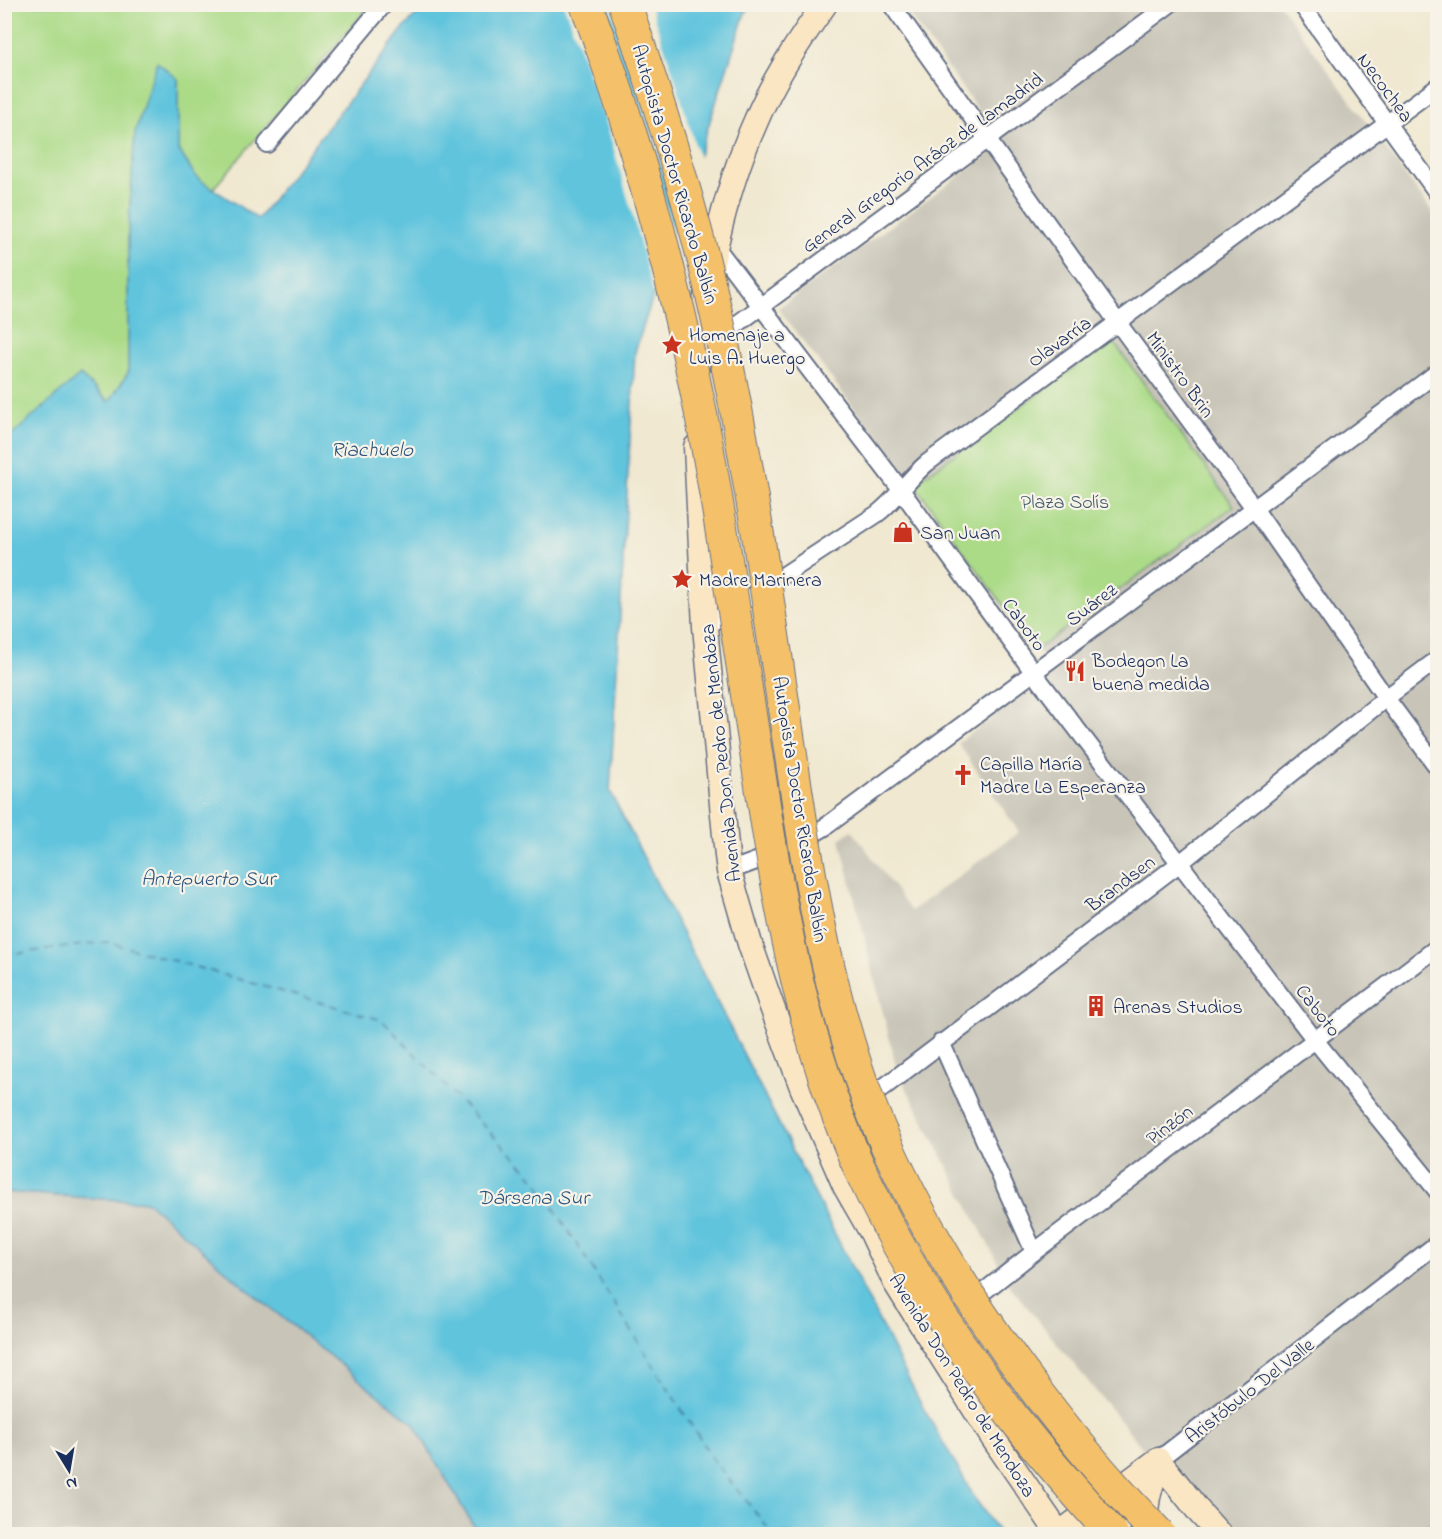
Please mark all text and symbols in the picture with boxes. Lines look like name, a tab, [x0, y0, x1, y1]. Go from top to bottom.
street label: Autopista Doctor Ricardo Balbín	[623, 41, 725, 308]
street label: Necochea	[1349, 48, 1419, 129]
street label: General Gregorio Aráoz de Lamadrid	[797, 66, 1051, 262]
street label: Olavarría	[1023, 310, 1098, 376]
place label: Homenaje a Luis A. Huergo	[689, 322, 806, 375]
street label: Ministro Brin	[1138, 326, 1220, 425]
place icon: Homenaje a Luis A. Huergo	[660, 333, 684, 357]
water label: Riachuelo	[331, 436, 414, 466]
park label: Plaza Solís	[1021, 489, 1109, 518]
shop icon: San Juan	[891, 520, 915, 544]
place label: San Juan	[920, 520, 1000, 549]
place icon: Madre Marinera	[670, 567, 694, 591]
place label: Madre Marinera	[699, 567, 822, 596]
street label: Suárez	[1061, 577, 1125, 635]
street label: Caboto	[994, 593, 1052, 658]
street label: Avenida Don Pedro de Mendoza	[695, 622, 750, 883]
place label: Bodegon La buena medida	[1091, 648, 1210, 700]
restaurant icon: Bodegon La buena medida	[1063, 659, 1087, 683]
street label: Autopista Doctor Ricardo Balbín	[763, 674, 834, 945]
place label: Capilla María Madre La Esperanza	[980, 751, 1146, 803]
church icon: Capilla María Madre La Esperanza	[951, 763, 975, 787]
street label: Brandsen	[1080, 849, 1163, 921]
water label: Antepuerto Sur	[141, 865, 278, 895]
street label: Caboto	[1287, 979, 1347, 1044]
building icon: Arenas Studios	[1084, 994, 1108, 1018]
place label: Arenas Studios	[1113, 994, 1243, 1023]
street label: Pinzón	[1141, 1099, 1200, 1153]
water label: Dársena Sur	[477, 1184, 591, 1214]
street label: Avenida Don Pedro de Mendoza	[880, 1269, 1042, 1504]
street label: Aristóbulo Del Valle	[1180, 1332, 1322, 1452]
north arrow	[39, 1440, 99, 1500]
text: N	[64, 1470, 79, 1496]

